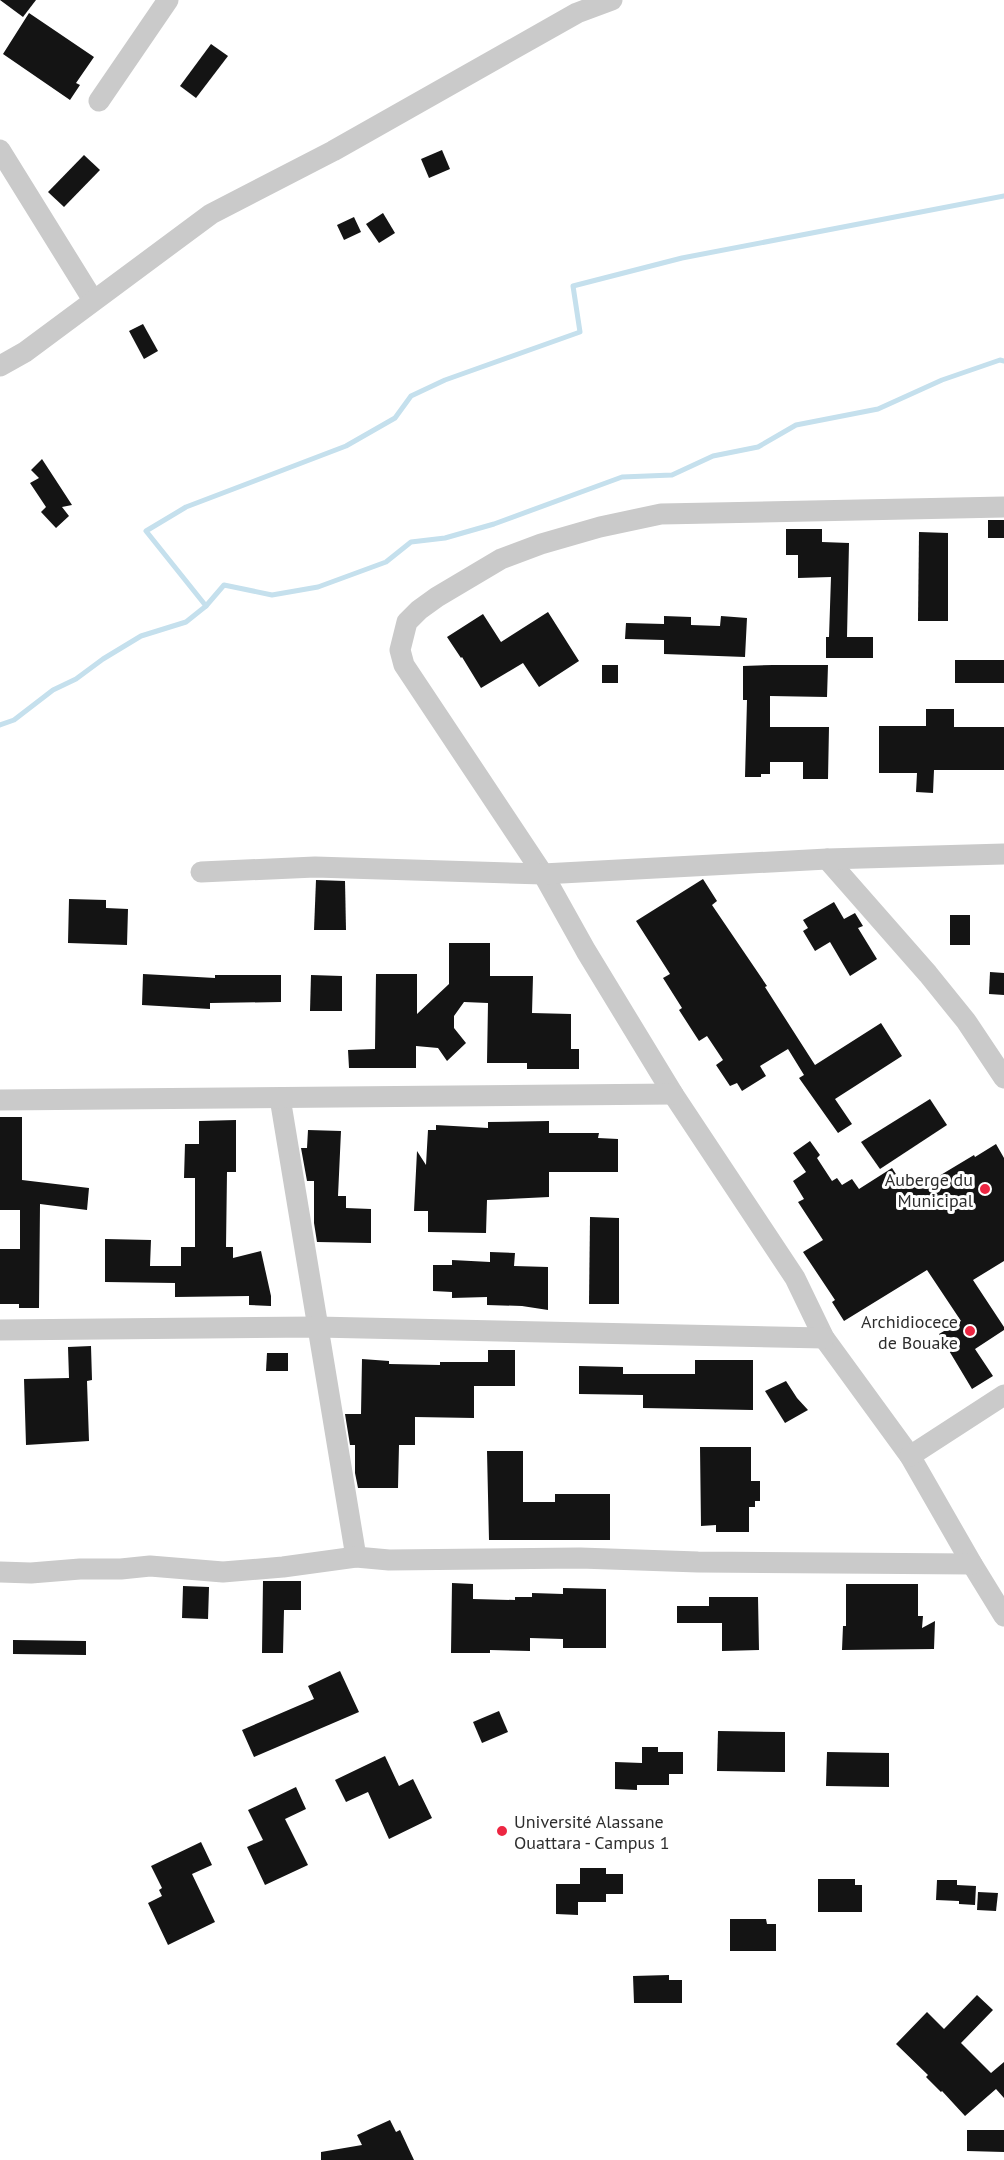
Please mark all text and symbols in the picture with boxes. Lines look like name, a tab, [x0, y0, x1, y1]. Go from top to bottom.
place label: Auberge du Municipal	[885, 1168, 974, 1212]
marker: Auberge du Municipal	[978, 1182, 992, 1196]
place label: Archidiocece de Bouake	[861, 1310, 958, 1354]
marker: Archidiocece de Bouake	[963, 1324, 977, 1338]
place label: Université Alassane Ouattara - Campus 1	[514, 1810, 669, 1854]
marker: Université Alassane Ouattara - Campus 1	[495, 1824, 509, 1838]

